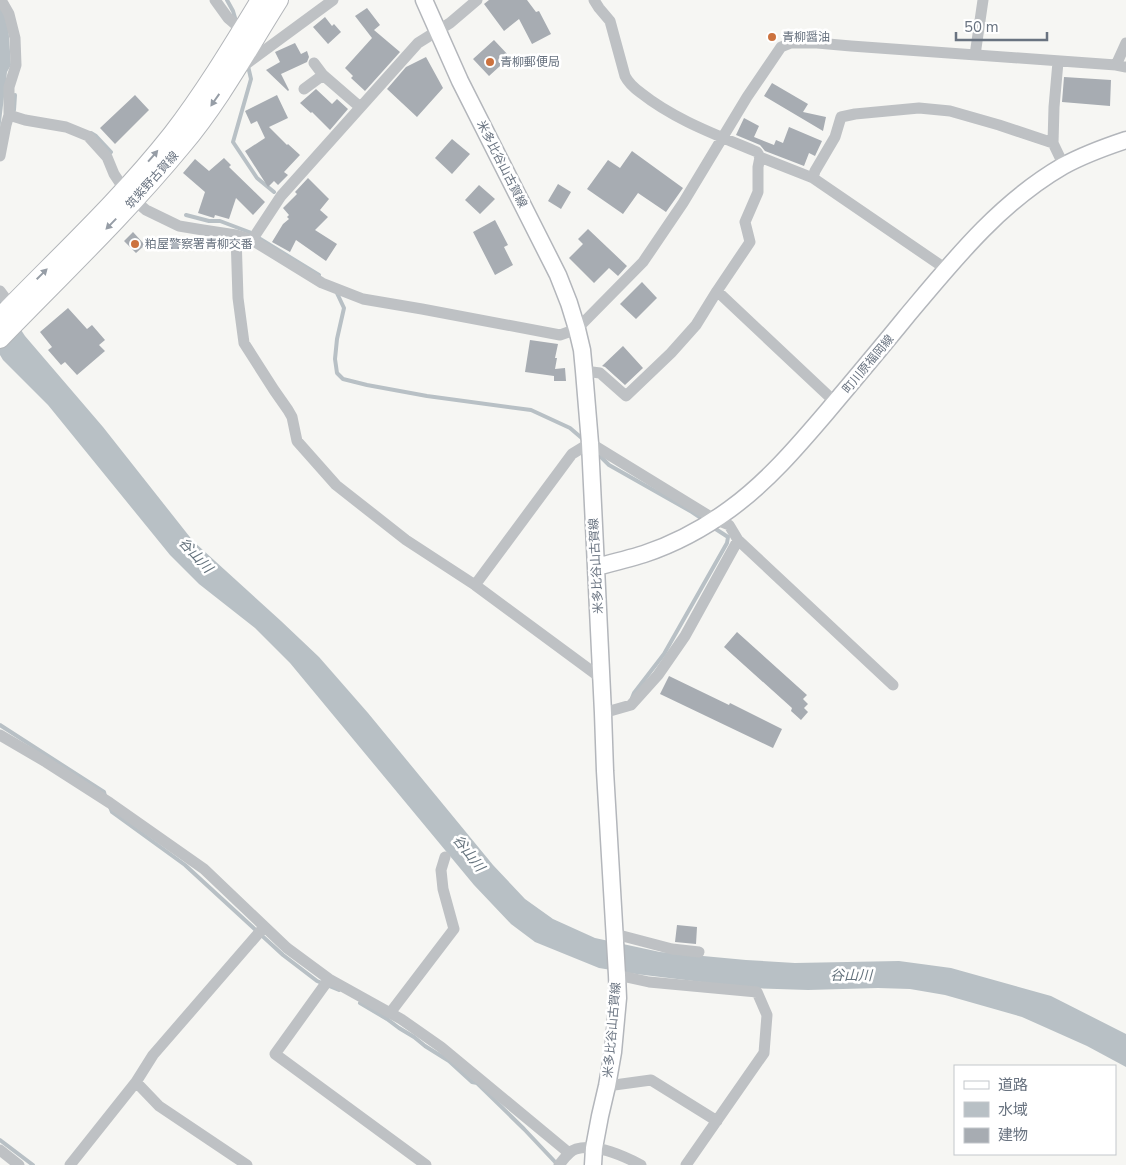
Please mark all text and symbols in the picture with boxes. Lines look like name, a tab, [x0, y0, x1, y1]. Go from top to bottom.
scale bar	[956, 10, 1047, 42]
text: 50 m	[964, 17, 999, 37]
place label: 青柳醤油	[782, 29, 830, 45]
marker: 青柳醤油	[766, 31, 778, 43]
place label: 青柳郵便局	[500, 54, 560, 70]
marker: 青柳郵便局	[484, 56, 496, 68]
one-way arrow	[210, 94, 220, 107]
street label: 米多比谷山古賀線	[473, 118, 531, 210]
street label: 筑紫野古賀線	[122, 148, 182, 212]
one-way arrow	[147, 150, 158, 162]
one-way arrow	[105, 218, 117, 230]
place label: 粕屋警察署青柳交番	[145, 236, 253, 252]
marker: 粕屋警察署青柳交番	[129, 238, 141, 250]
one-way arrow	[35, 269, 47, 281]
street label: 町川原福岡線	[839, 331, 897, 397]
street label: 米多比谷山古賀線	[585, 518, 607, 614]
water label: 谷山川	[174, 534, 218, 579]
water label: 谷山川	[448, 831, 490, 877]
water label: 谷山川	[830, 966, 874, 985]
street label: 米多比谷山古賀線	[600, 981, 624, 1079]
legend	[954, 1065, 1116, 1155]
text: 道路	[998, 1075, 1028, 1095]
text: 水域	[998, 1100, 1028, 1120]
text: 建物	[998, 1125, 1028, 1145]

